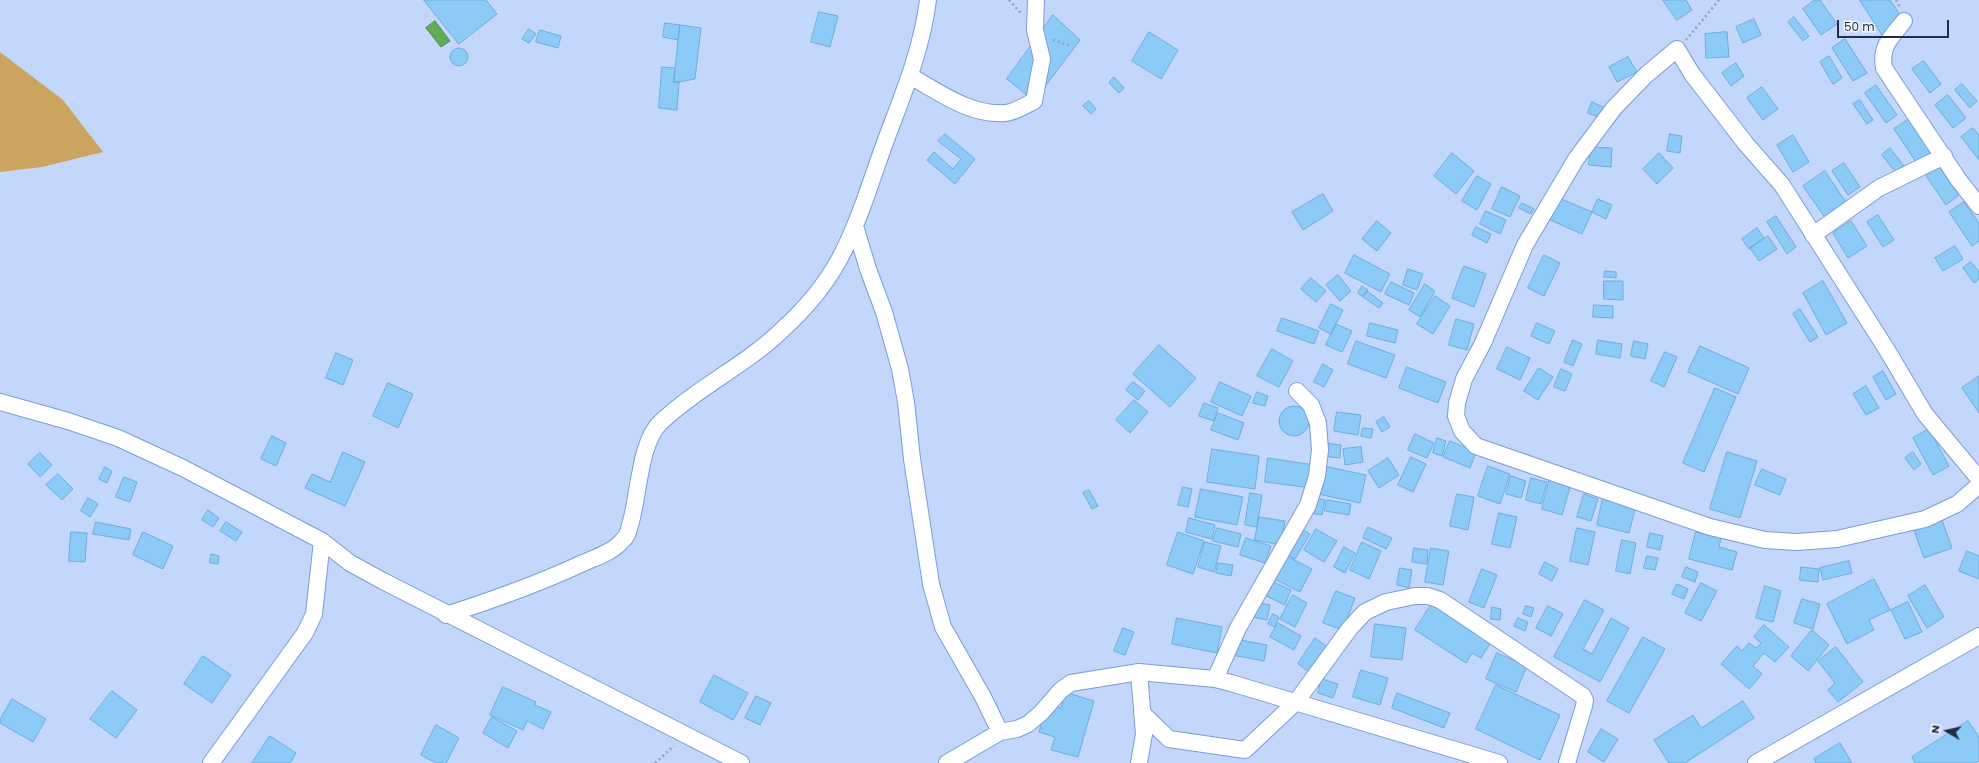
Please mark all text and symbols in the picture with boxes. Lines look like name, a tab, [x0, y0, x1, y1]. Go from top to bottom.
scale bar	[1839, 12, 1951, 38]
text: 50 m	[1844, 18, 1875, 35]
north arrow	[1927, 711, 1967, 751]
text: N	[1927, 724, 1944, 734]

